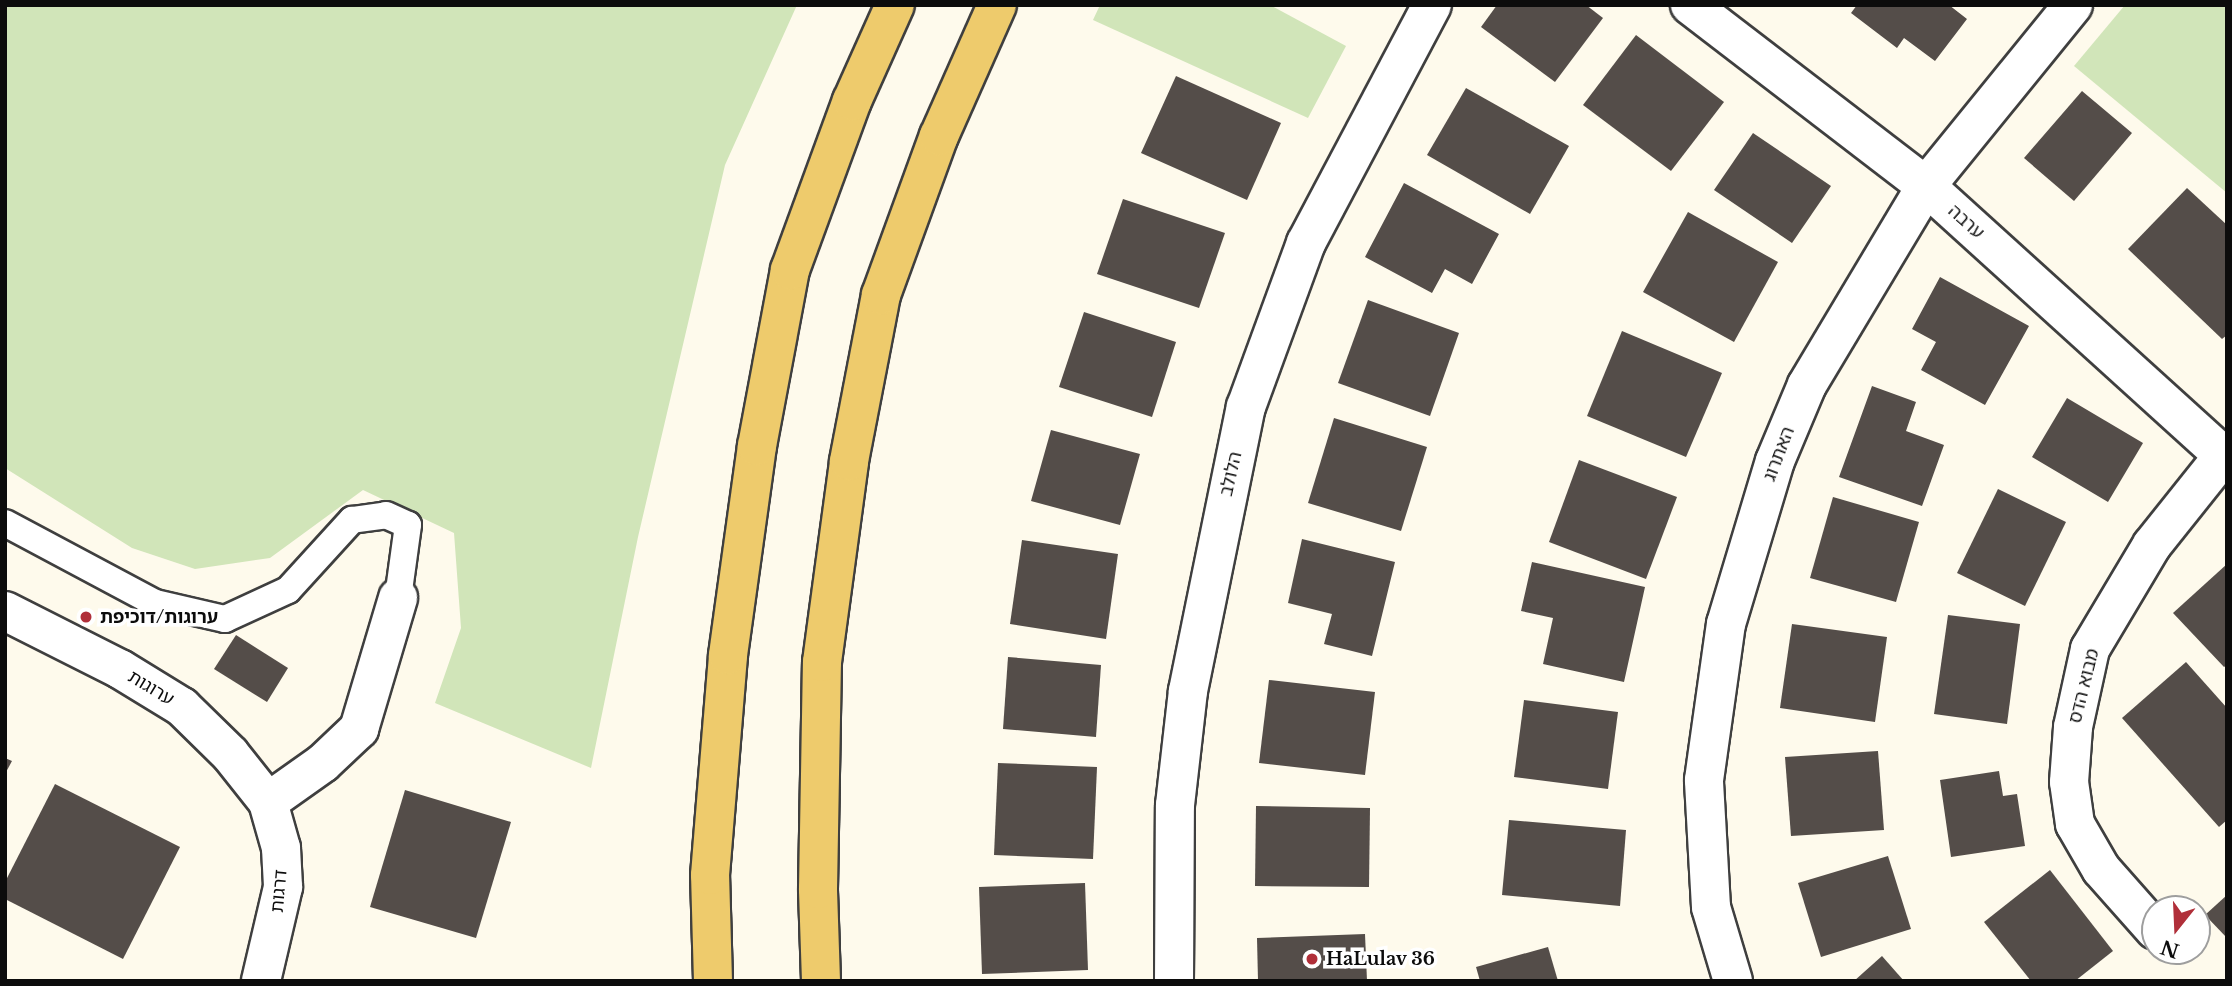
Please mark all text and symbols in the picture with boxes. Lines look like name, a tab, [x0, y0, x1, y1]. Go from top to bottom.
street label: ערבה	[1944, 200, 1988, 244]
street label: האתרוג	[1759, 424, 1799, 484]
street label: הלולב	[1215, 450, 1247, 498]
place label: ערוגות/דוכיפת	[100, 606, 218, 628]
marker: ערוגות/דוכיפת	[78, 609, 94, 625]
street label: מבוא הדס	[2064, 646, 2104, 726]
street label: ערוגות	[124, 666, 178, 710]
street label: דרגות	[266, 869, 292, 913]
north arrow	[2141, 895, 2211, 965]
text: N	[2158, 935, 2182, 962]
place label: HaLulav 36	[1326, 948, 1435, 970]
marker: HaLulav 36	[1304, 951, 1320, 967]

